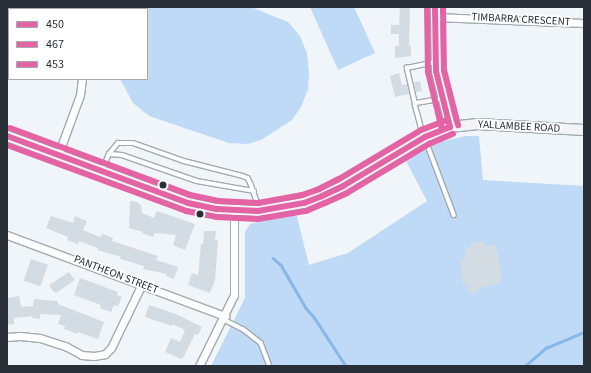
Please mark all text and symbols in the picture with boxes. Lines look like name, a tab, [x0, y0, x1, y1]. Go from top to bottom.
legend	[8, 8, 148, 80]
street label: TIMBARRA CRESCENT	[471, 11, 571, 29]
text: 450	[46, 16, 64, 33]
text: 467	[46, 36, 64, 53]
text: 453	[46, 56, 64, 73]
street label: YALLAMBEE ROAD	[478, 118, 560, 136]
unlabelled marker	[158, 180, 168, 190]
unlabelled marker	[195, 209, 205, 219]
street label: PANTHEON STREET	[72, 253, 160, 297]

